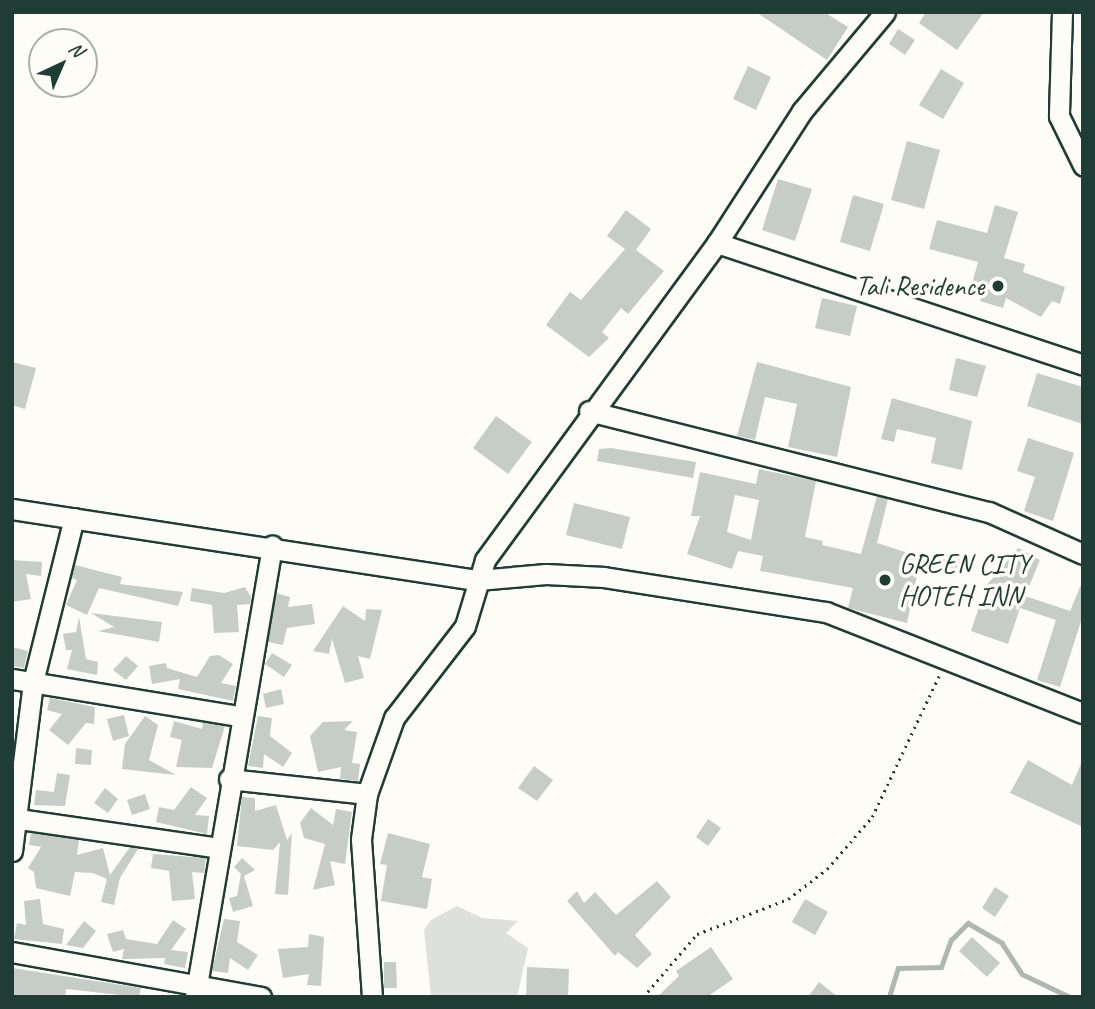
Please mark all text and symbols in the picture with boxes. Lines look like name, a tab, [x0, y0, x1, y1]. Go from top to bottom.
north arrow	[28, 28, 98, 98]
text: N	[64, 37, 89, 62]
place label: Tali Residence	[854, 269, 984, 303]
marker: Tali Residence	[990, 278, 1006, 294]
place label: GREEN CITY HOTEH INN	[899, 547, 1030, 613]
marker: GREEN CITY HOTEH INN	[877, 572, 893, 588]

